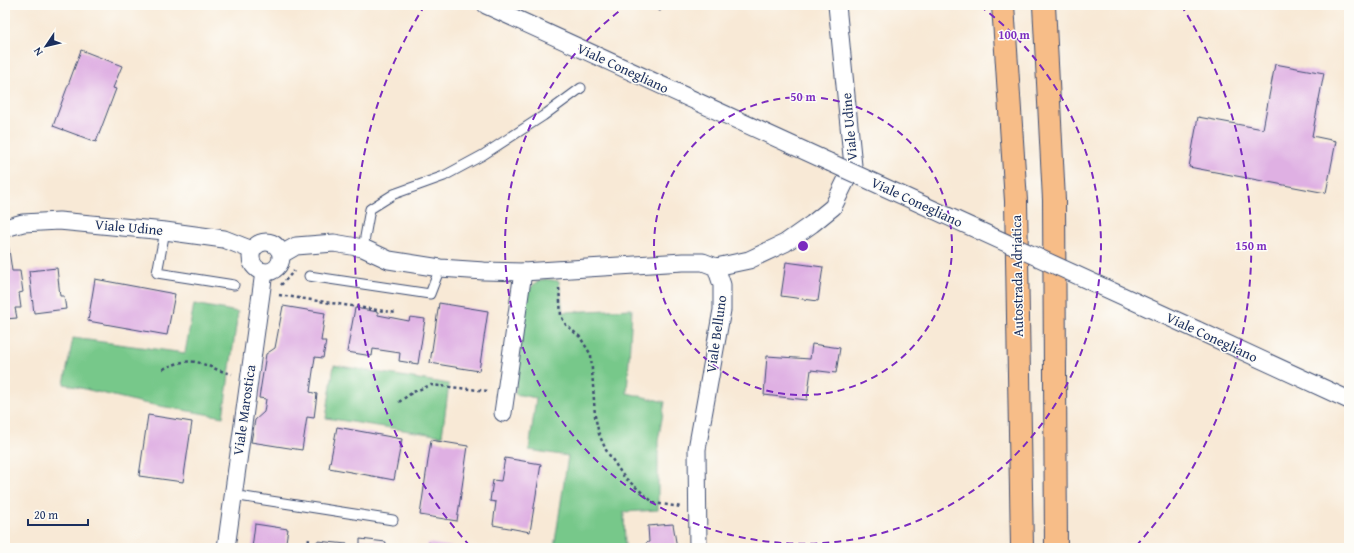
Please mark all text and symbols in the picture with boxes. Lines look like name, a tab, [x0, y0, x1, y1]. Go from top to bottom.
north arrow	[26, 26, 66, 66]
text: 100 m	[998, 26, 1031, 43]
street label: Viale Conegliano	[574, 38, 672, 98]
text: N	[29, 44, 46, 59]
text: 50 m	[790, 88, 816, 105]
street label: Viale Udine	[836, 92, 862, 162]
street label: Viale Conegliano	[868, 172, 966, 232]
street label: Viale Udine	[94, 214, 164, 240]
street label: Autostrada Adriatica	[1006, 214, 1028, 337]
text: 150 m	[1235, 237, 1268, 254]
centre of rings	[796, 239, 810, 253]
street label: Viale Belluno	[701, 294, 731, 374]
street label: Viale Conegliano	[1163, 307, 1261, 367]
street label: Viale Marostica	[228, 363, 260, 457]
scale bar	[28, 501, 88, 527]
text: 20 m	[34, 506, 58, 523]

